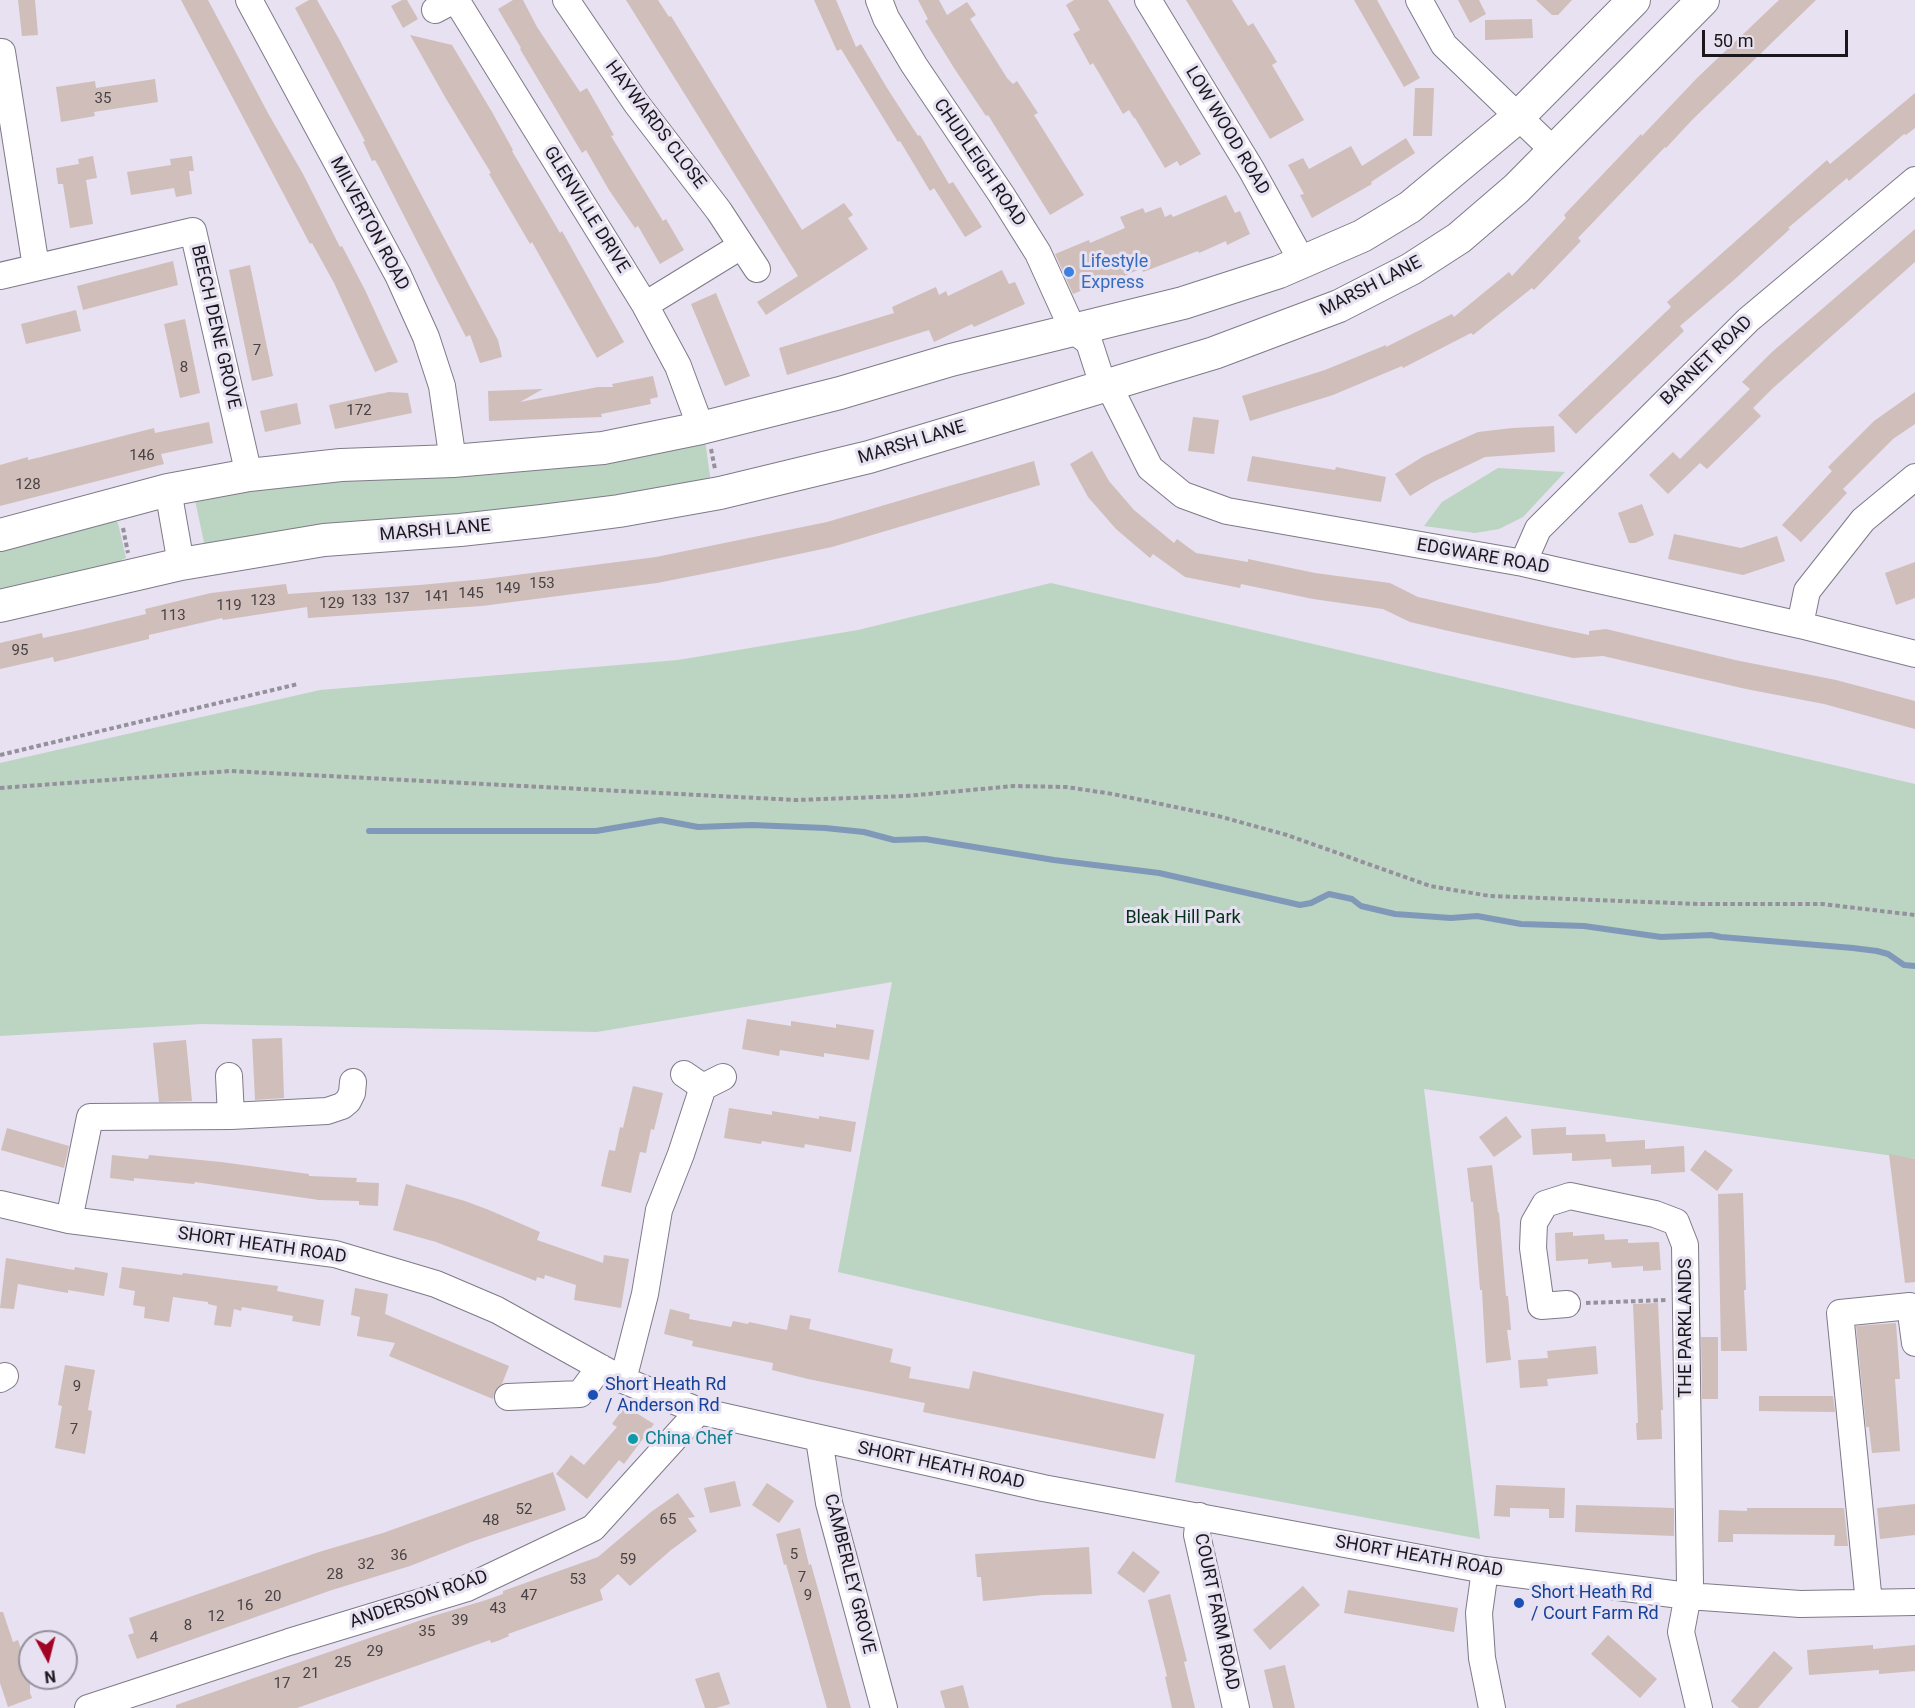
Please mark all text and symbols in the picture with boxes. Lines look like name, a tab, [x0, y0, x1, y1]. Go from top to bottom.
scale bar	[1705, 18, 1850, 56]
text: 50 m	[1713, 30, 1753, 51]
street label: HAYWARDS CLOSE	[600, 57, 710, 193]
street label: LOW WOOD ROAD	[1180, 63, 1274, 199]
house number: 35	[95, 90, 111, 108]
street label: CHUDLEIGH ROAD	[928, 95, 1030, 231]
street label: GLENVILLE DRIVE	[538, 143, 634, 277]
street label: MILVERTON ROAD	[325, 154, 413, 294]
street label: BEECH DENE GROVE	[186, 243, 244, 411]
place label: Lifestyle Express	[1081, 251, 1148, 294]
street label: MARSH LANE	[1316, 252, 1426, 322]
marker: Lifestyle Express	[1062, 265, 1076, 279]
street label: BARNET ROAD	[1657, 312, 1757, 410]
house number: 7	[253, 342, 261, 360]
house number: 8	[180, 359, 188, 377]
house number: 172	[346, 402, 372, 420]
street label: MARSH LANE	[856, 416, 968, 470]
house number: 146	[129, 447, 155, 465]
house number: 128	[15, 476, 41, 494]
street label: MARSH LANE	[379, 515, 491, 547]
street label: EDGWARE ROAD	[1415, 535, 1551, 579]
house number: 153	[529, 575, 555, 593]
house number: 149	[495, 580, 521, 598]
house number: 145	[458, 585, 484, 603]
house number: 141	[424, 588, 450, 606]
house number: 137	[384, 590, 410, 608]
house number: 123	[250, 592, 276, 610]
house number: 133	[351, 592, 377, 610]
house number: 129	[319, 595, 345, 613]
house number: 119	[216, 597, 242, 615]
house number: 113	[160, 607, 186, 625]
house number: 95	[12, 642, 28, 660]
park label: Bleak Hill Park	[1125, 907, 1241, 929]
street label: SHORT HEATH ROAD	[176, 1223, 348, 1269]
street label: THE PARKLANDS	[1675, 1258, 1697, 1398]
place label: Short Heath Rd / Anderson Rd	[605, 1374, 726, 1416]
house number: 9	[73, 1378, 81, 1396]
marker: Short Heath Rd / Anderson Rd	[586, 1388, 600, 1402]
house number: 7	[70, 1421, 78, 1439]
place label: China Chef	[645, 1428, 733, 1450]
marker: China Chef	[626, 1432, 640, 1446]
street label: SHORT HEATH ROAD	[856, 1438, 1026, 1494]
street label: CAMBERLEY GROVE	[819, 1492, 879, 1656]
house number: 52	[516, 1501, 532, 1519]
house number: 65	[660, 1511, 676, 1529]
house number: 48	[483, 1512, 499, 1530]
street label: COURT FARM ROAD	[1189, 1532, 1243, 1692]
street label: SHORT HEATH ROAD	[1333, 1532, 1505, 1582]
house number: 5	[790, 1546, 798, 1564]
house number: 36	[391, 1547, 407, 1565]
house number: 59	[620, 1551, 636, 1569]
house number: 32	[358, 1556, 374, 1574]
house number: 28	[327, 1566, 343, 1584]
street label: ANDERSON ROAD	[347, 1566, 491, 1634]
house number: 7	[798, 1569, 806, 1587]
house number: 53	[570, 1571, 586, 1589]
place label: Short Heath Rd / Court Farm Rd	[1531, 1582, 1659, 1624]
house number: 47	[521, 1587, 537, 1605]
house number: 9	[804, 1587, 812, 1605]
house number: 20	[265, 1588, 281, 1606]
marker: Short Heath Rd / Court Farm Rd	[1512, 1596, 1526, 1610]
house number: 16	[237, 1597, 253, 1615]
house number: 43	[490, 1600, 506, 1618]
house number: 12	[208, 1608, 224, 1626]
house number: 39	[452, 1612, 468, 1630]
house number: 8	[184, 1617, 192, 1635]
house number: 35	[419, 1623, 435, 1641]
house number: 4	[150, 1629, 158, 1647]
north arrow	[18, 1630, 78, 1690]
house number: 29	[367, 1643, 383, 1661]
house number: 25	[335, 1654, 351, 1672]
house number: 21	[303, 1665, 319, 1683]
text: N	[43, 1666, 57, 1686]
house number: 17	[274, 1675, 290, 1693]

